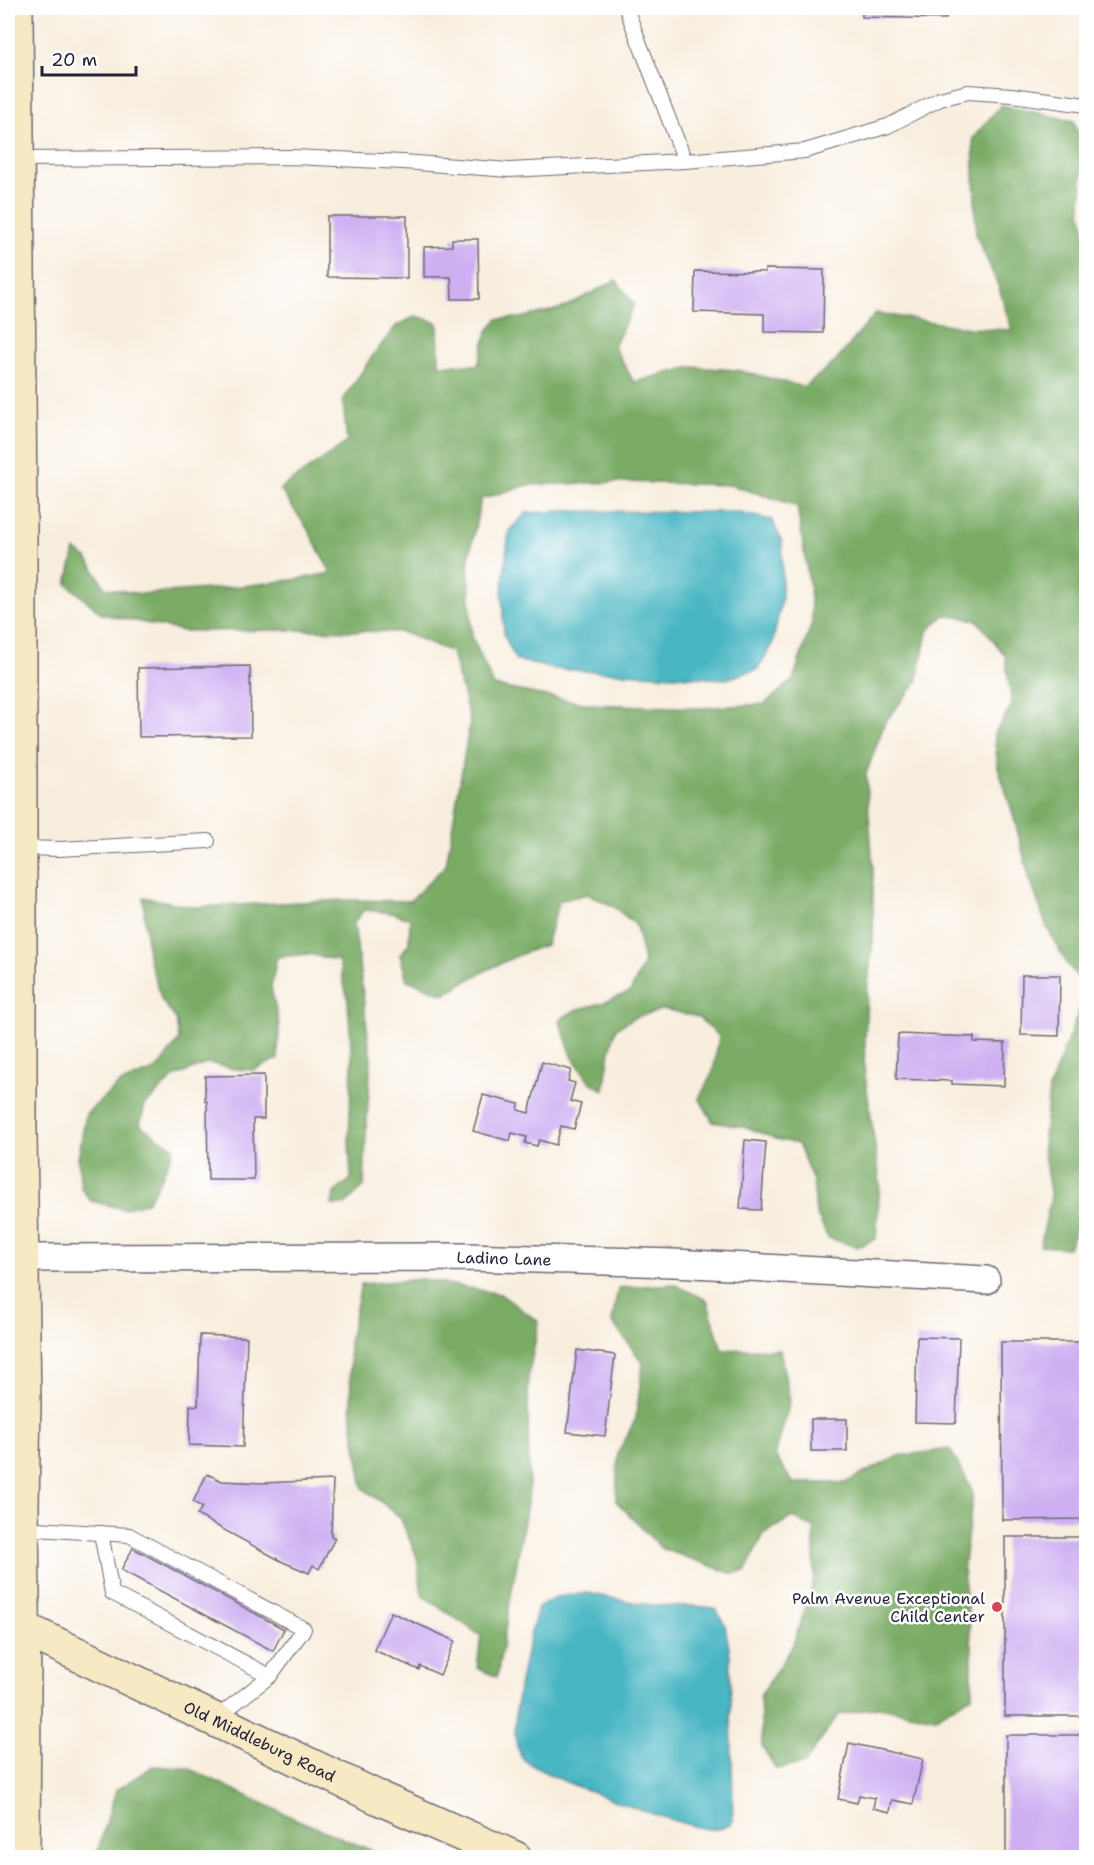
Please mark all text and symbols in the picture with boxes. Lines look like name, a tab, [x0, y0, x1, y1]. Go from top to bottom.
scale bar	[42, 39, 136, 77]
text: 20 m	[51, 48, 97, 72]
street label: Ladino Lane	[456, 1247, 552, 1270]
place label: Palm Avenue Exceptional Child Center	[792, 1588, 985, 1627]
marker: Palm Avenue Exceptional Child Center	[990, 1600, 1004, 1614]
street label: Old Middleburg Road	[180, 1696, 339, 1787]

